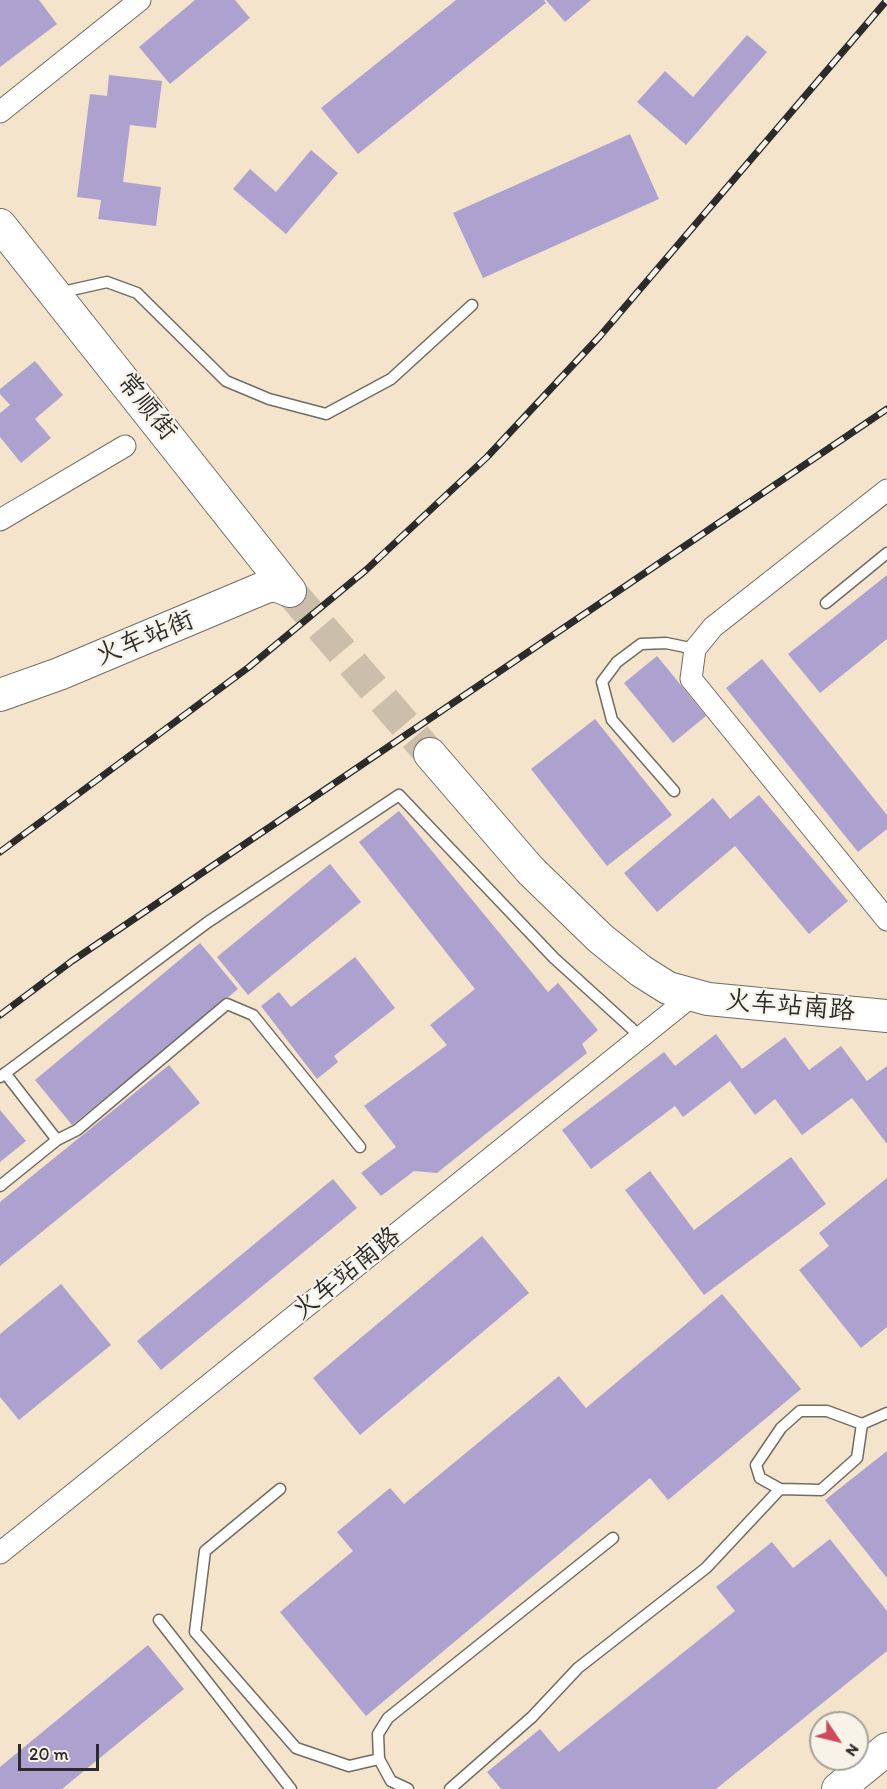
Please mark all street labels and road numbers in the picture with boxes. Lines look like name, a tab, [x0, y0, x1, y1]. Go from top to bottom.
street label: 常顺街	[109, 367, 183, 447]
street label: 火车站街	[91, 605, 199, 673]
street label: 火车站南路	[724, 986, 856, 1028]
street label: 火车站南路	[287, 1221, 407, 1327]

